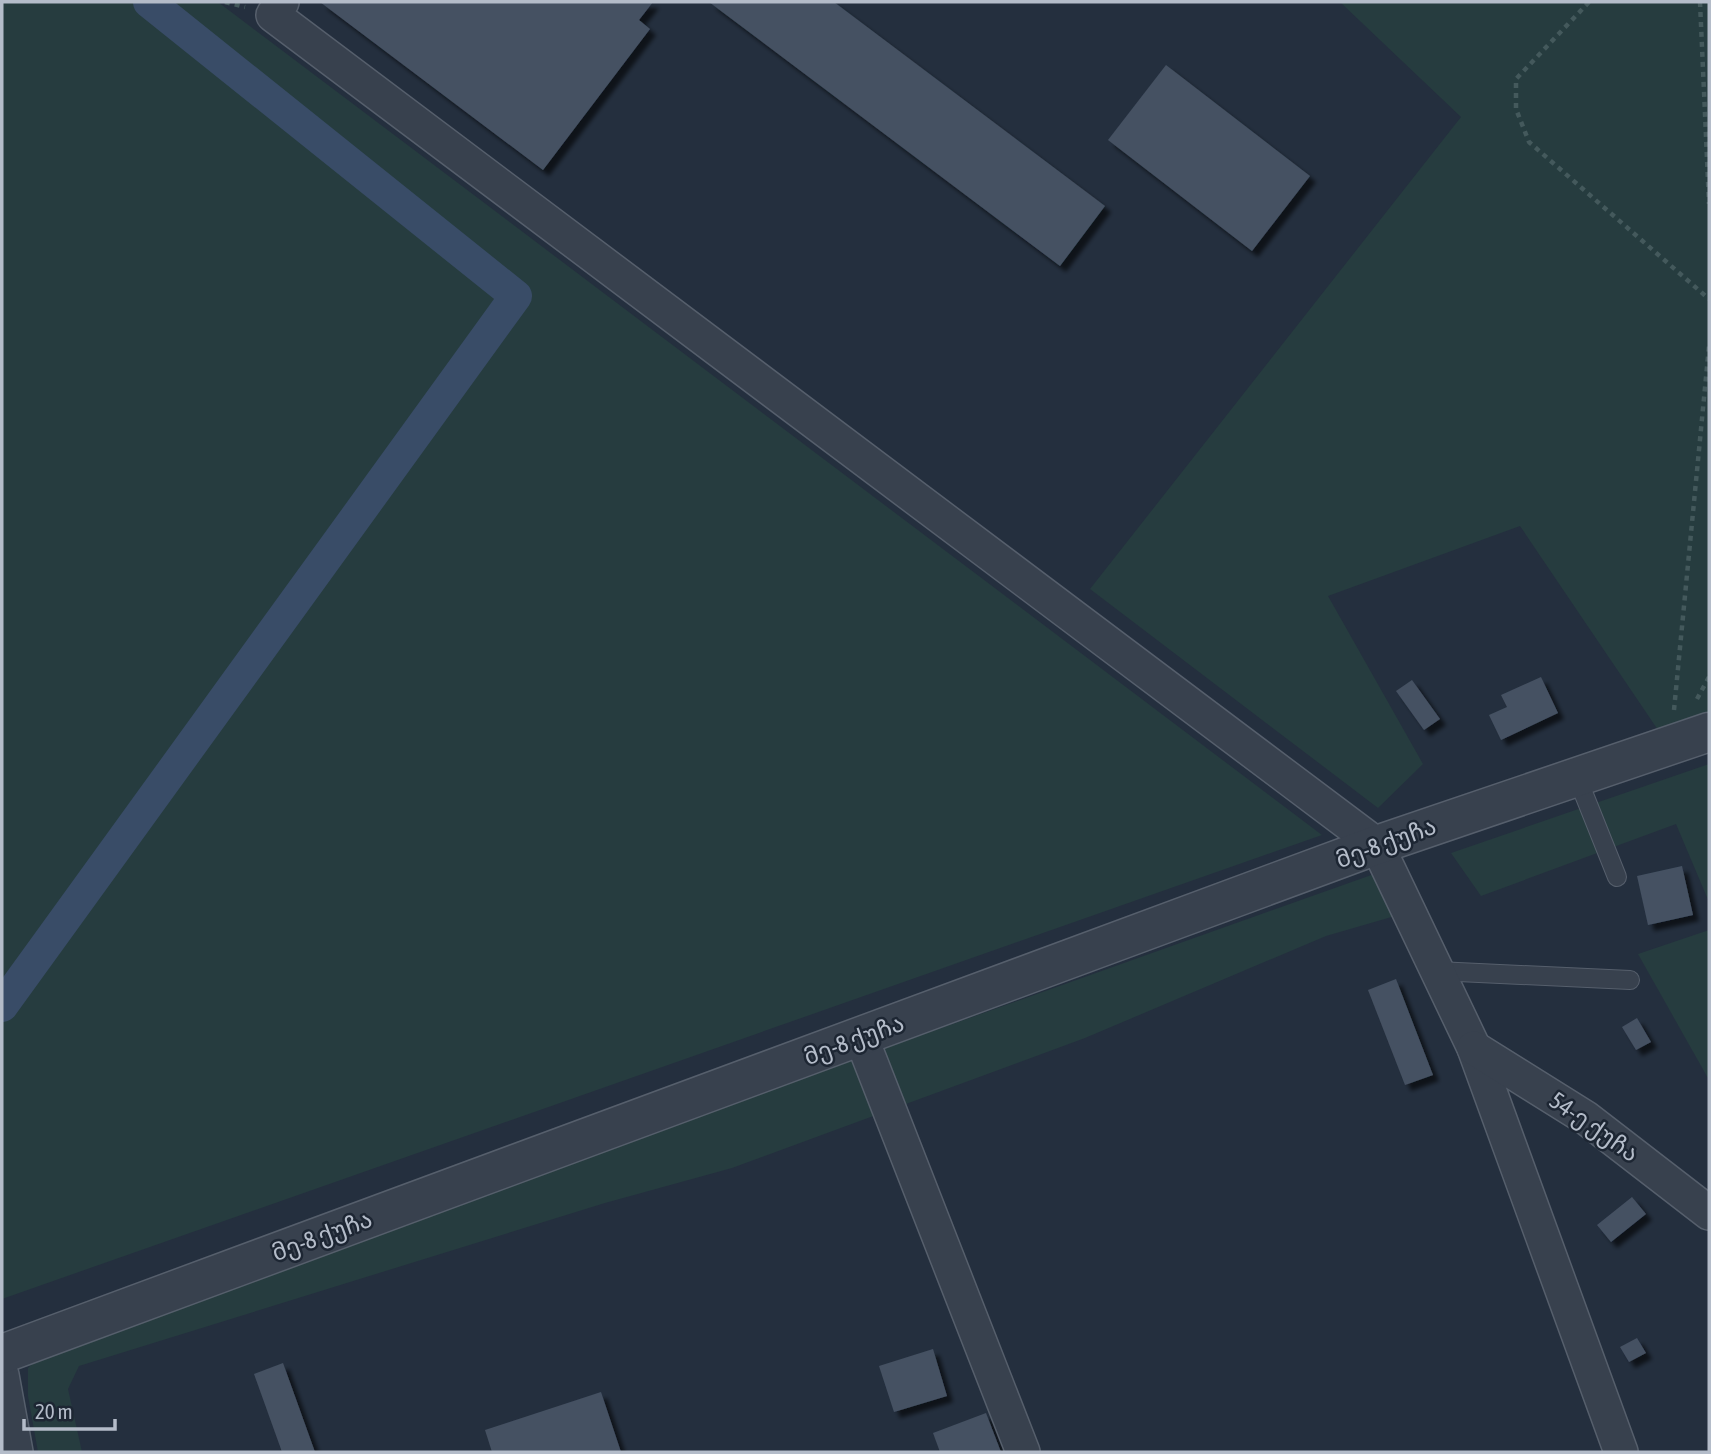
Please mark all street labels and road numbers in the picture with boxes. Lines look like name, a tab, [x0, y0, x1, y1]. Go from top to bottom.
street label: მე-8 ქუჩა	[1332, 812, 1440, 874]
street label: მე-8 ქუჩა	[800, 1009, 908, 1071]
street label: 54-ე ქუჩა	[1544, 1086, 1644, 1168]
street label: მე-8 ქუჩა	[268, 1205, 376, 1267]

